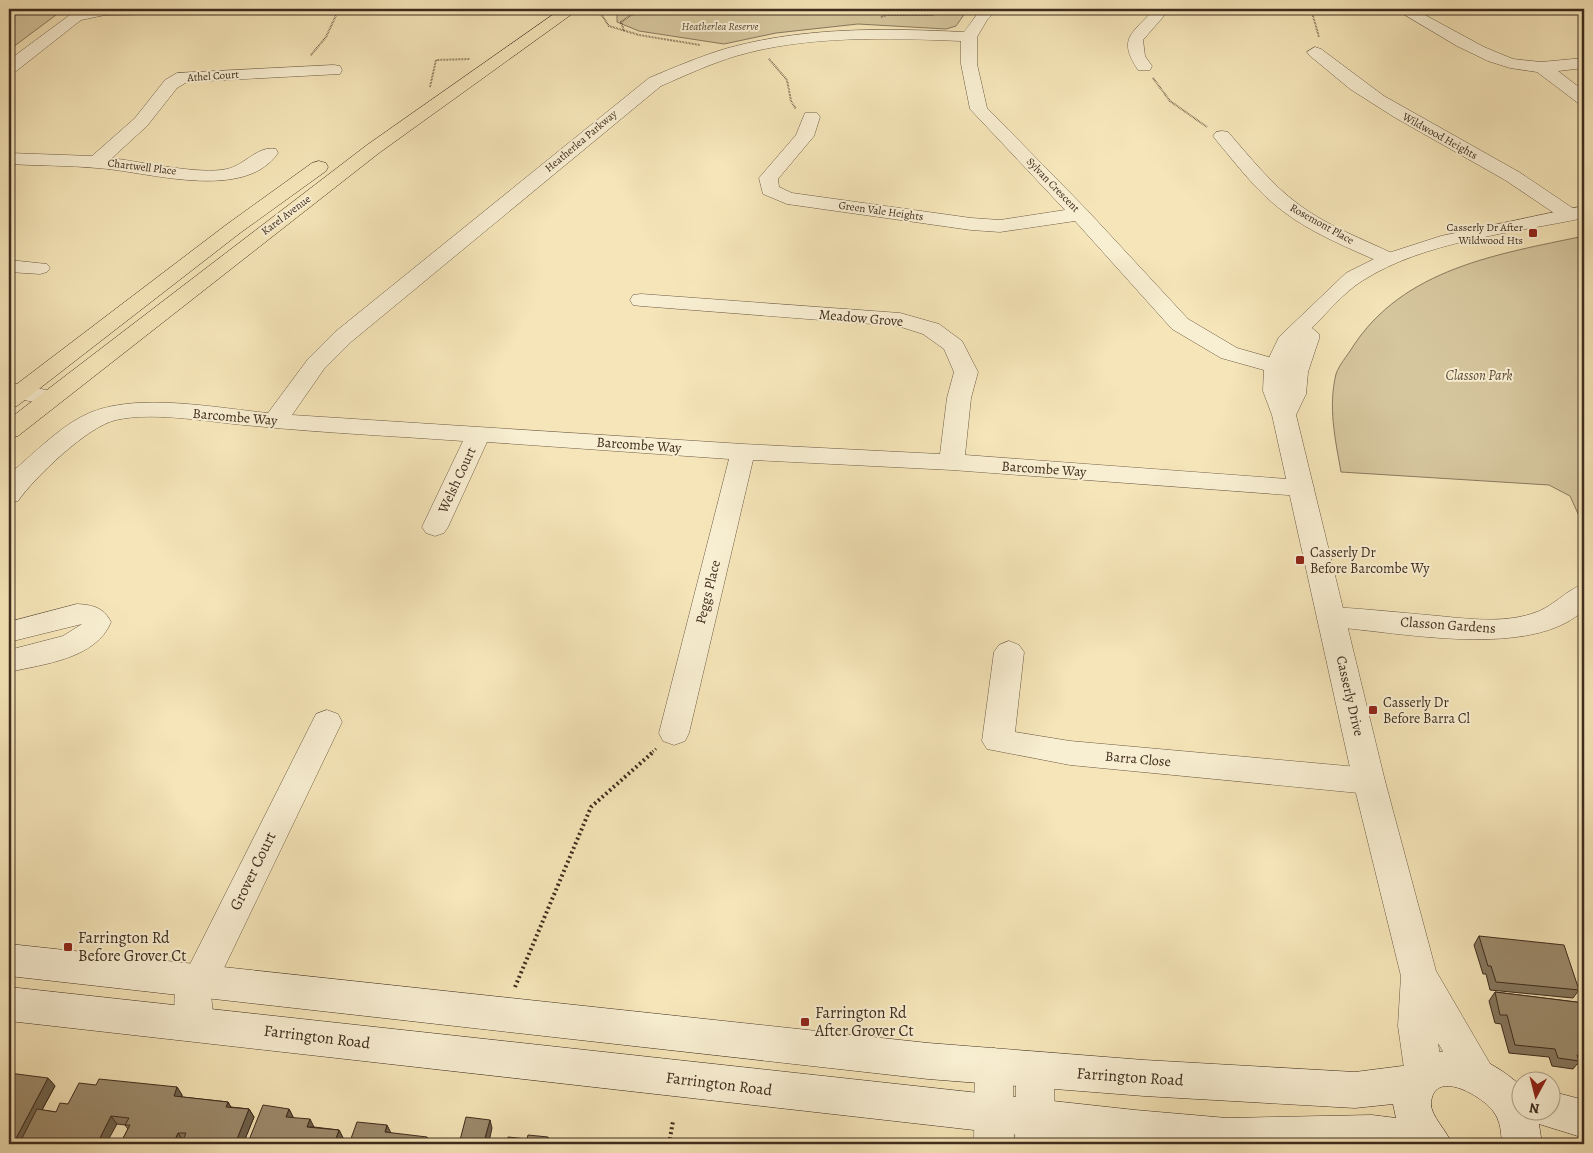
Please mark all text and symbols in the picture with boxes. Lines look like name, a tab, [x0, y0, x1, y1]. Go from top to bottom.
park label: Heatherlea Reserve	[682, 19, 758, 34]
street label: Athel Court	[186, 67, 240, 85]
street label: Heatherlea Parkway	[542, 106, 620, 176]
street label: Wildwood Heights	[1399, 109, 1480, 163]
street label: Sylvan Crescent	[1023, 154, 1083, 216]
street label: Chartwell Place	[107, 155, 177, 179]
street label: Karel Avenue	[258, 191, 314, 239]
street label: Green Vale Heights	[838, 198, 924, 224]
street label: Rosemont Place	[1287, 200, 1357, 248]
place label: Casserly Dr After Wildwood Hts	[1446, 220, 1523, 248]
marker: Casserly Dr After Wildwood Hts	[1527, 227, 1539, 239]
street label: Meadow Grove	[818, 305, 904, 331]
park label: Classon Park	[1445, 366, 1513, 385]
street label: Barcombe Way	[192, 404, 279, 430]
street label: Barcombe Way	[596, 433, 683, 457]
street label: Welsh Court	[433, 444, 481, 517]
street label: Barcombe Way	[1001, 457, 1088, 481]
place label: Casserly Dr Before Barcombe Wy	[1310, 543, 1430, 578]
marker: Casserly Dr Before Barcombe Wy	[1294, 554, 1306, 566]
street label: Peggs Place	[691, 558, 725, 626]
street label: Classon Gardens	[1400, 612, 1496, 638]
street label: Casserly Drive	[1332, 654, 1368, 738]
place label: Casserly Dr Before Barra Cl	[1383, 693, 1471, 728]
marker: Casserly Dr Before Barra Cl	[1367, 704, 1379, 716]
street label: Barra Close	[1104, 747, 1172, 771]
street label: Grover Court	[224, 828, 282, 914]
place label: Farrington Rd Before Grover Ct	[78, 927, 186, 967]
marker: Farrington Rd Before Grover Ct	[62, 941, 74, 953]
place label: Farrington Rd After Grover Ct	[814, 1002, 914, 1042]
marker: Farrington Rd After Grover Ct	[799, 1016, 811, 1028]
street label: Farrington Road	[263, 1020, 372, 1054]
street label: Farrington Road	[1076, 1062, 1185, 1092]
street label: Farrington Road	[665, 1067, 774, 1101]
north arrow	[1510, 1070, 1560, 1120]
text: N	[1528, 1098, 1541, 1118]

